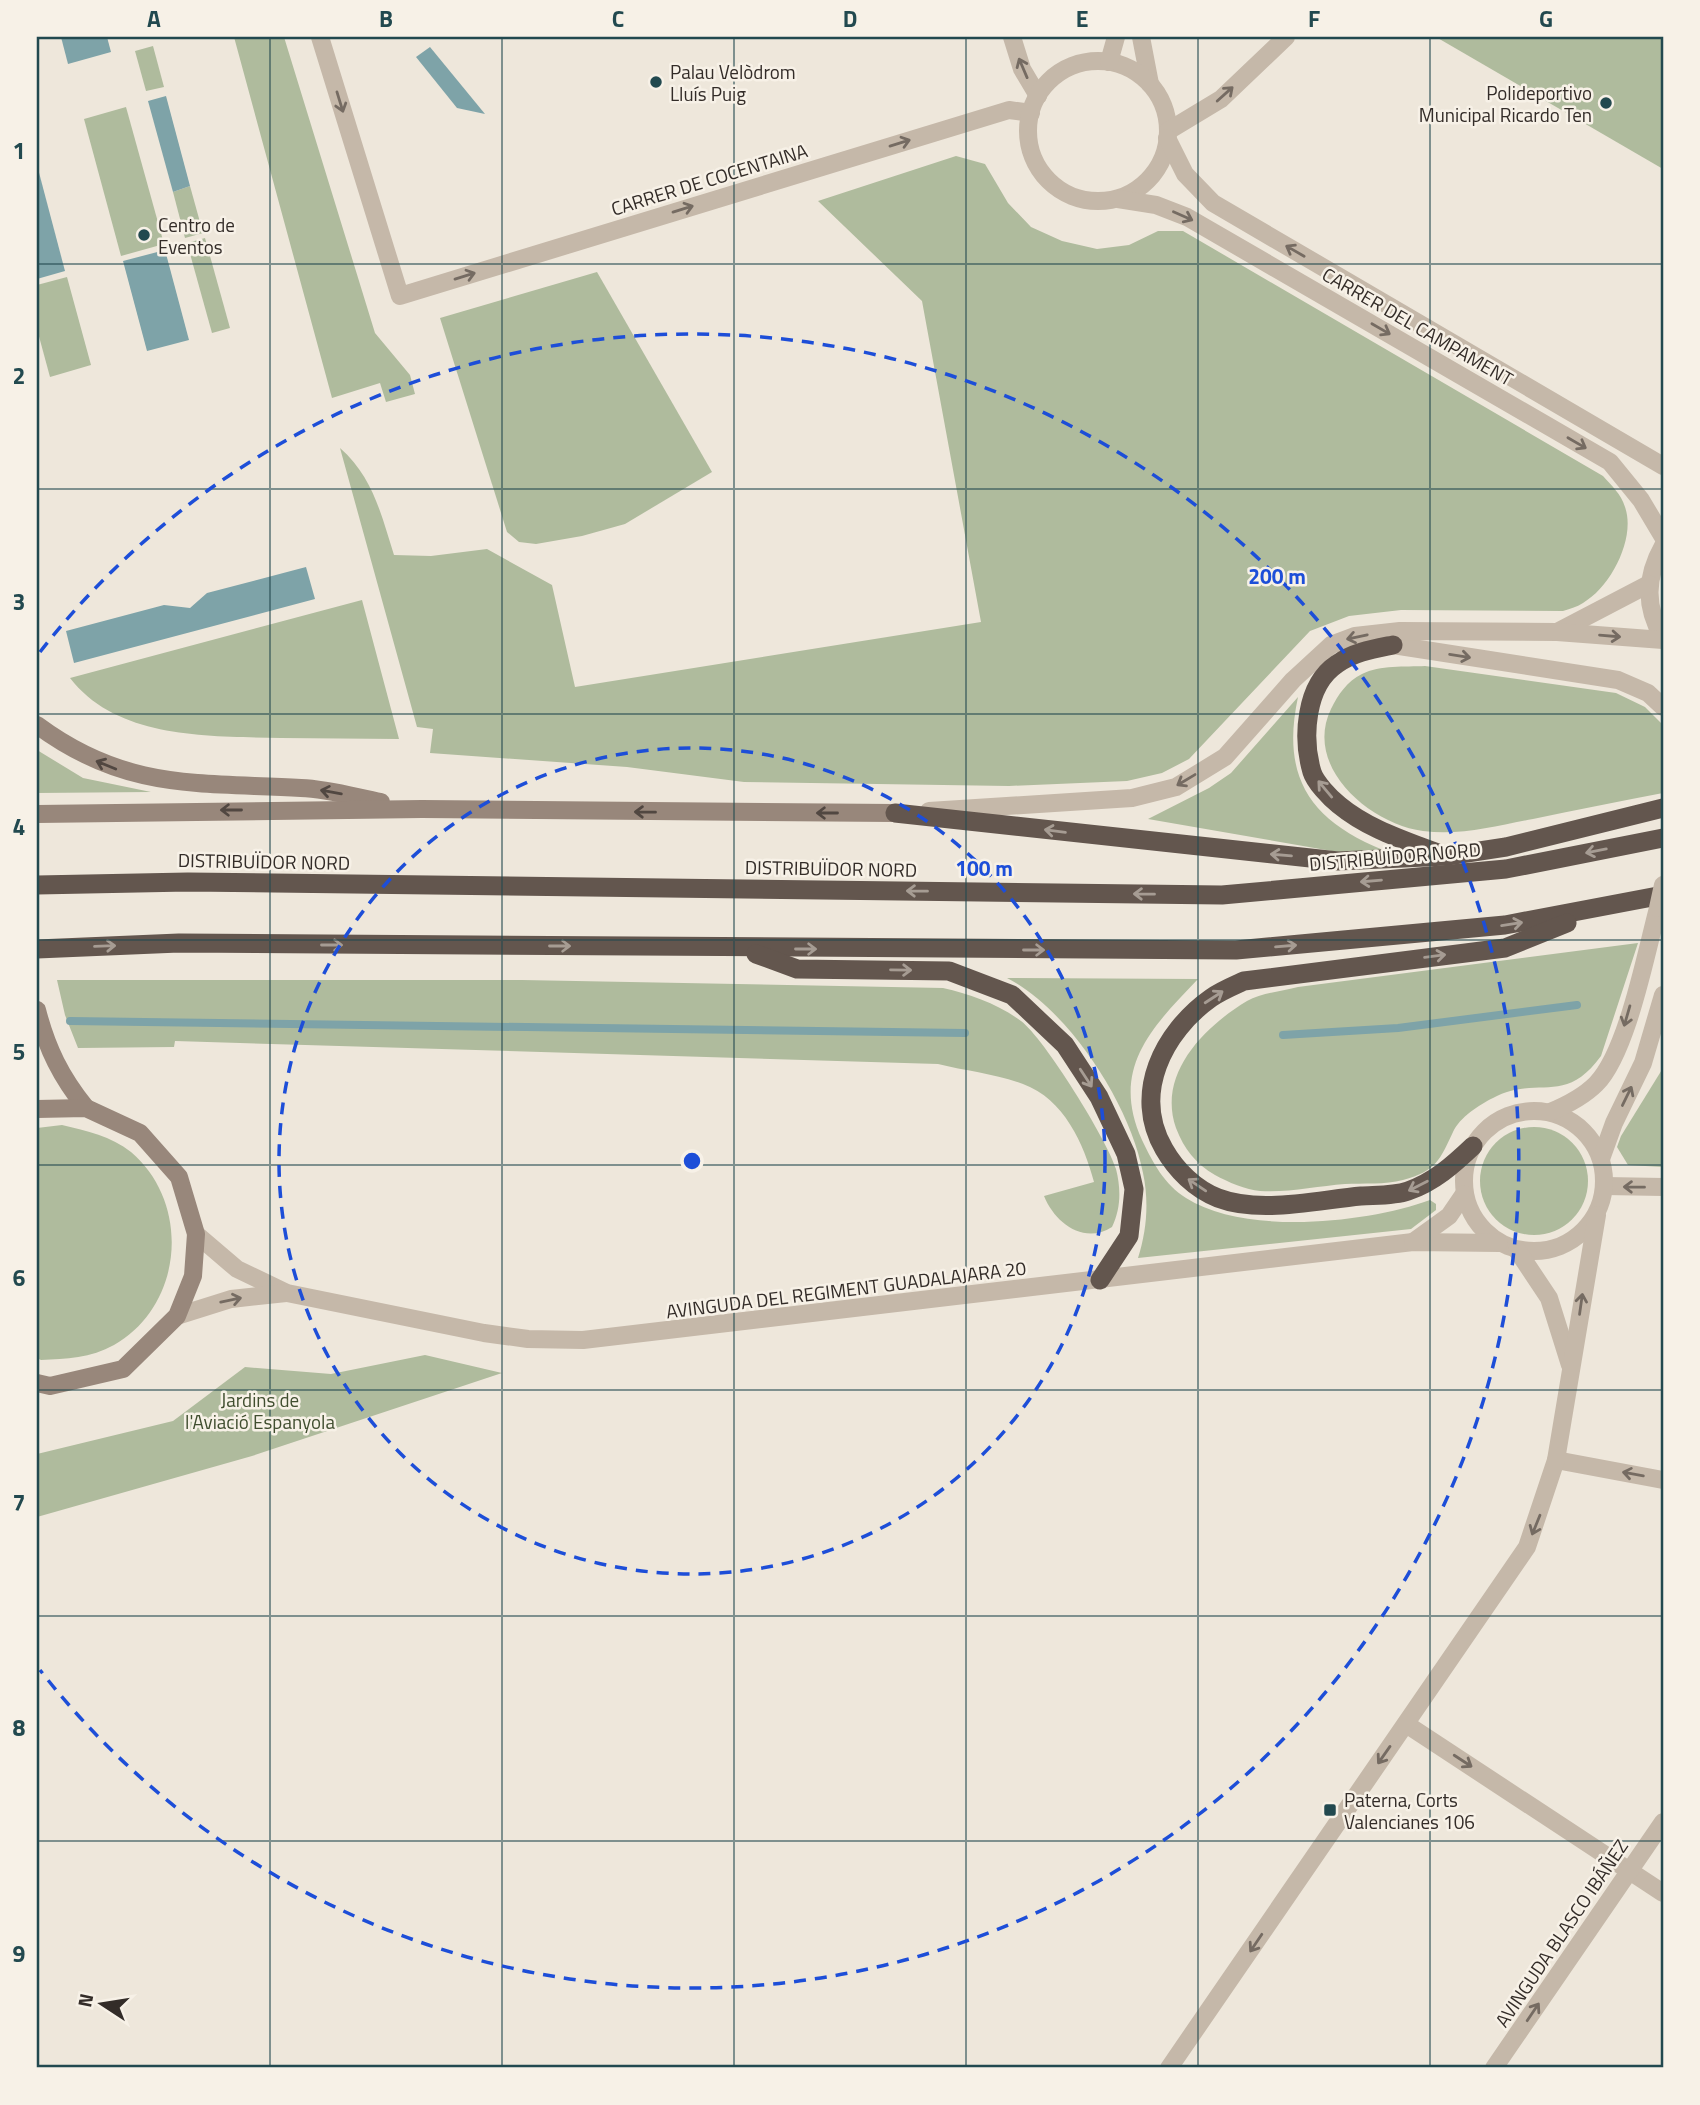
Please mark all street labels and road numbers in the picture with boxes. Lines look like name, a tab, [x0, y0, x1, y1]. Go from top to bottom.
street label: CARRER DE COCENTAINA	[607, 135, 811, 223]
street label: CARRER DEL CAMPAMENT	[1317, 259, 1519, 393]
street label: DISTRIBUÏDOR NORD	[1308, 834, 1482, 878]
street label: DISTRIBUÏDOR NORD	[178, 845, 350, 877]
street label: DISTRIBUÏDOR NORD	[745, 852, 917, 884]
street label: AVINGUDA DEL REGIMENT GUADALAJARA 20	[664, 1253, 1028, 1325]
street label: AVINGUDA BLASCO IBÁÑEZ	[1487, 1833, 1635, 2033]

